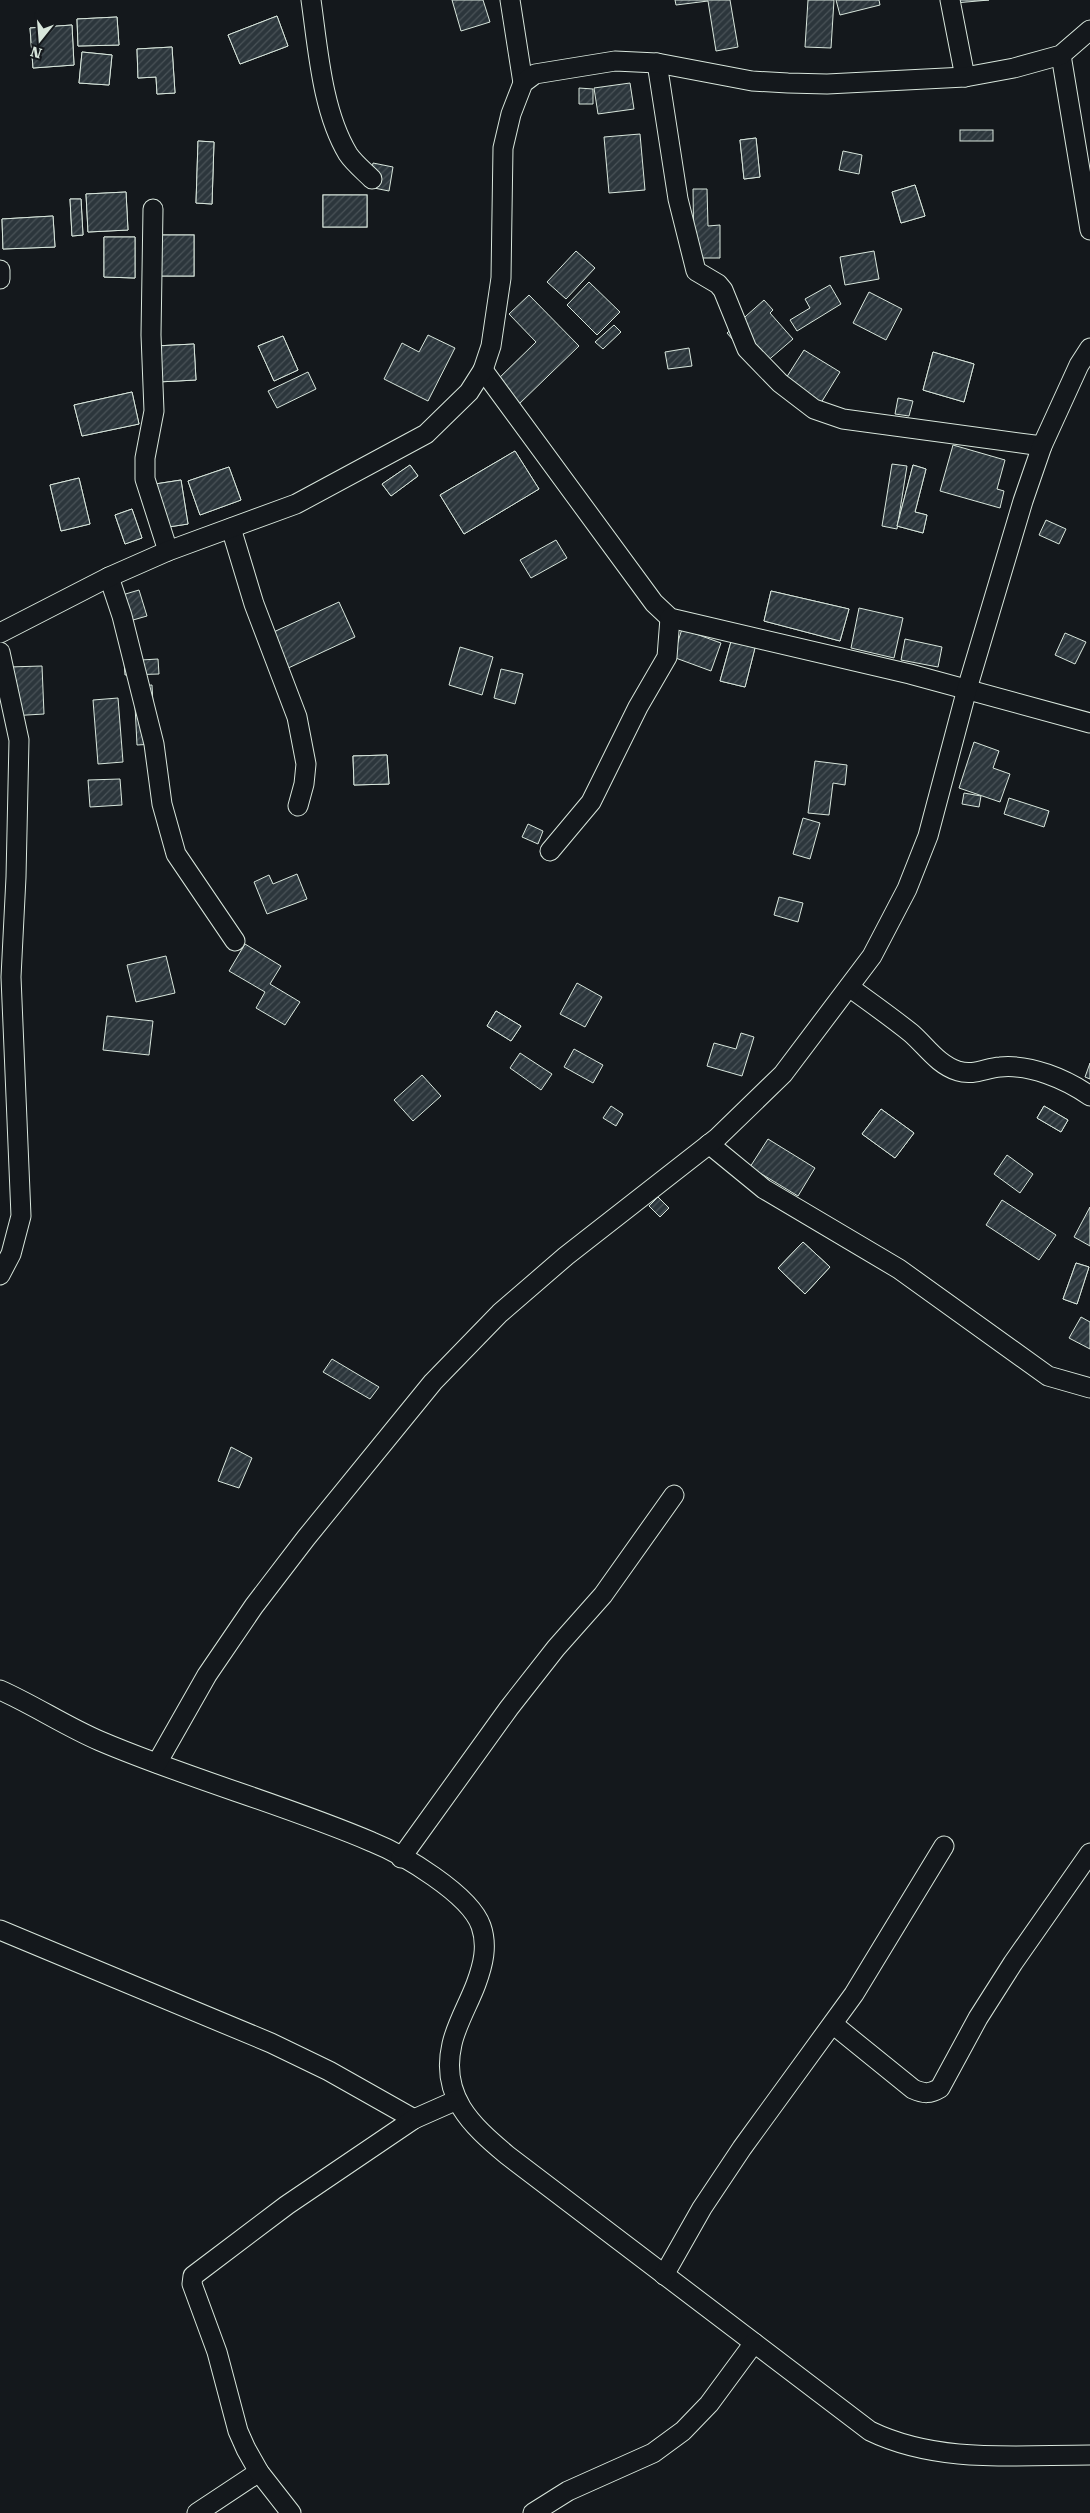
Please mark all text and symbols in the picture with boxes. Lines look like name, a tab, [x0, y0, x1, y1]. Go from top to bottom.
north arrow	[15, 15, 65, 65]
text: N	[28, 43, 44, 62]

